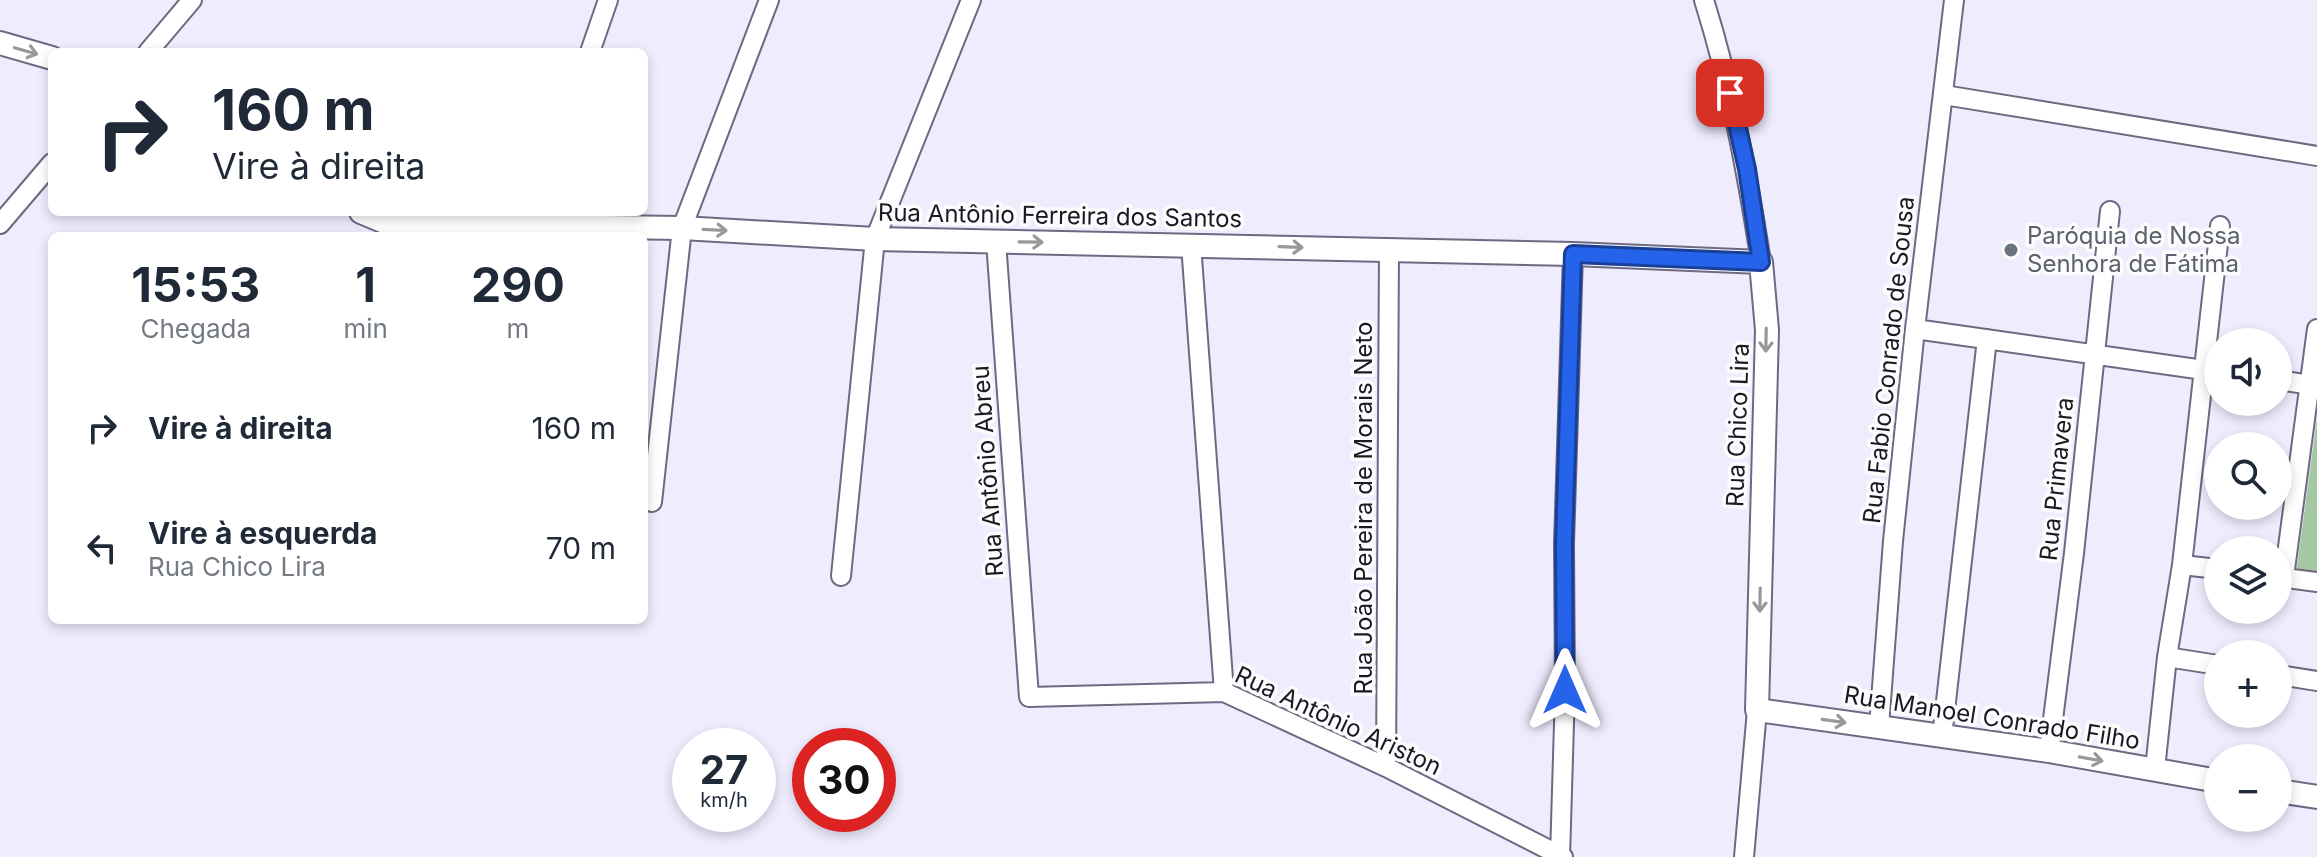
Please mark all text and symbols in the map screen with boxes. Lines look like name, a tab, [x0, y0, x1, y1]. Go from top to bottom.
one-way arrow	[13, 45, 38, 59]
pin	[1696, 59, 1764, 127]
icon: arrive	[1708, 71, 1752, 115]
text: 160 m	[212, 76, 375, 144]
icon: right	[80, 80, 184, 184]
text: Vire à direita	[212, 144, 426, 188]
street label: Rua Fabio Conrado de Sousa	[1857, 195, 1920, 525]
street label: Rua Antônio Ferreira dos Santos	[878, 198, 1242, 233]
place label: Paróquia de Nossa Senhora de Fátima	[2027, 221, 2240, 278]
one-way arrow	[701, 223, 728, 238]
one-way arrow	[1017, 234, 1044, 250]
one-way arrow	[1277, 239, 1304, 255]
marker: Paróquia de Nossa Senhora de Fátima	[2002, 241, 2020, 259]
text: 15:53	[131, 255, 260, 314]
text: 1	[355, 255, 376, 314]
text: 290	[471, 255, 565, 314]
text: Chegada	[140, 313, 251, 344]
text: min	[343, 313, 388, 344]
text: m	[507, 313, 529, 344]
street label: Rua João Pereira de Morais Neto	[1349, 321, 1378, 695]
one-way arrow	[1759, 326, 1774, 353]
map controls	[2204, 328, 2292, 832]
button: sound	[2204, 328, 2292, 416]
street label: Rua Chico Lira	[1720, 342, 1755, 508]
street label: Rua Antônio Abreu	[966, 364, 1009, 578]
street label: Rua Primavera	[2034, 396, 2079, 562]
icon: right	[80, 406, 124, 450]
text: Vire à direita	[148, 410, 333, 446]
text: 160 m	[532, 410, 616, 446]
button: search	[2204, 432, 2292, 520]
text: Vire à esquerda	[148, 515, 377, 551]
icon: left	[80, 526, 124, 570]
text: 70 m	[546, 530, 616, 566]
button: layers	[2204, 536, 2292, 624]
text: Rua Chico Lira	[148, 551, 326, 582]
one-way arrow	[1752, 586, 1767, 613]
button: +	[2204, 640, 2292, 728]
position arrow	[1523, 648, 1607, 732]
street label: Rua Antônio Ariston	[1230, 660, 1446, 781]
street label: Rua Manoel Conrado Filho	[1842, 680, 2142, 755]
one-way arrow	[1820, 713, 1847, 728]
speed limit sign: 30	[792, 728, 896, 832]
button: −	[2204, 744, 2292, 832]
text: 27	[700, 745, 748, 794]
one-way arrow	[2078, 752, 2104, 767]
text: km/h	[700, 788, 748, 812]

